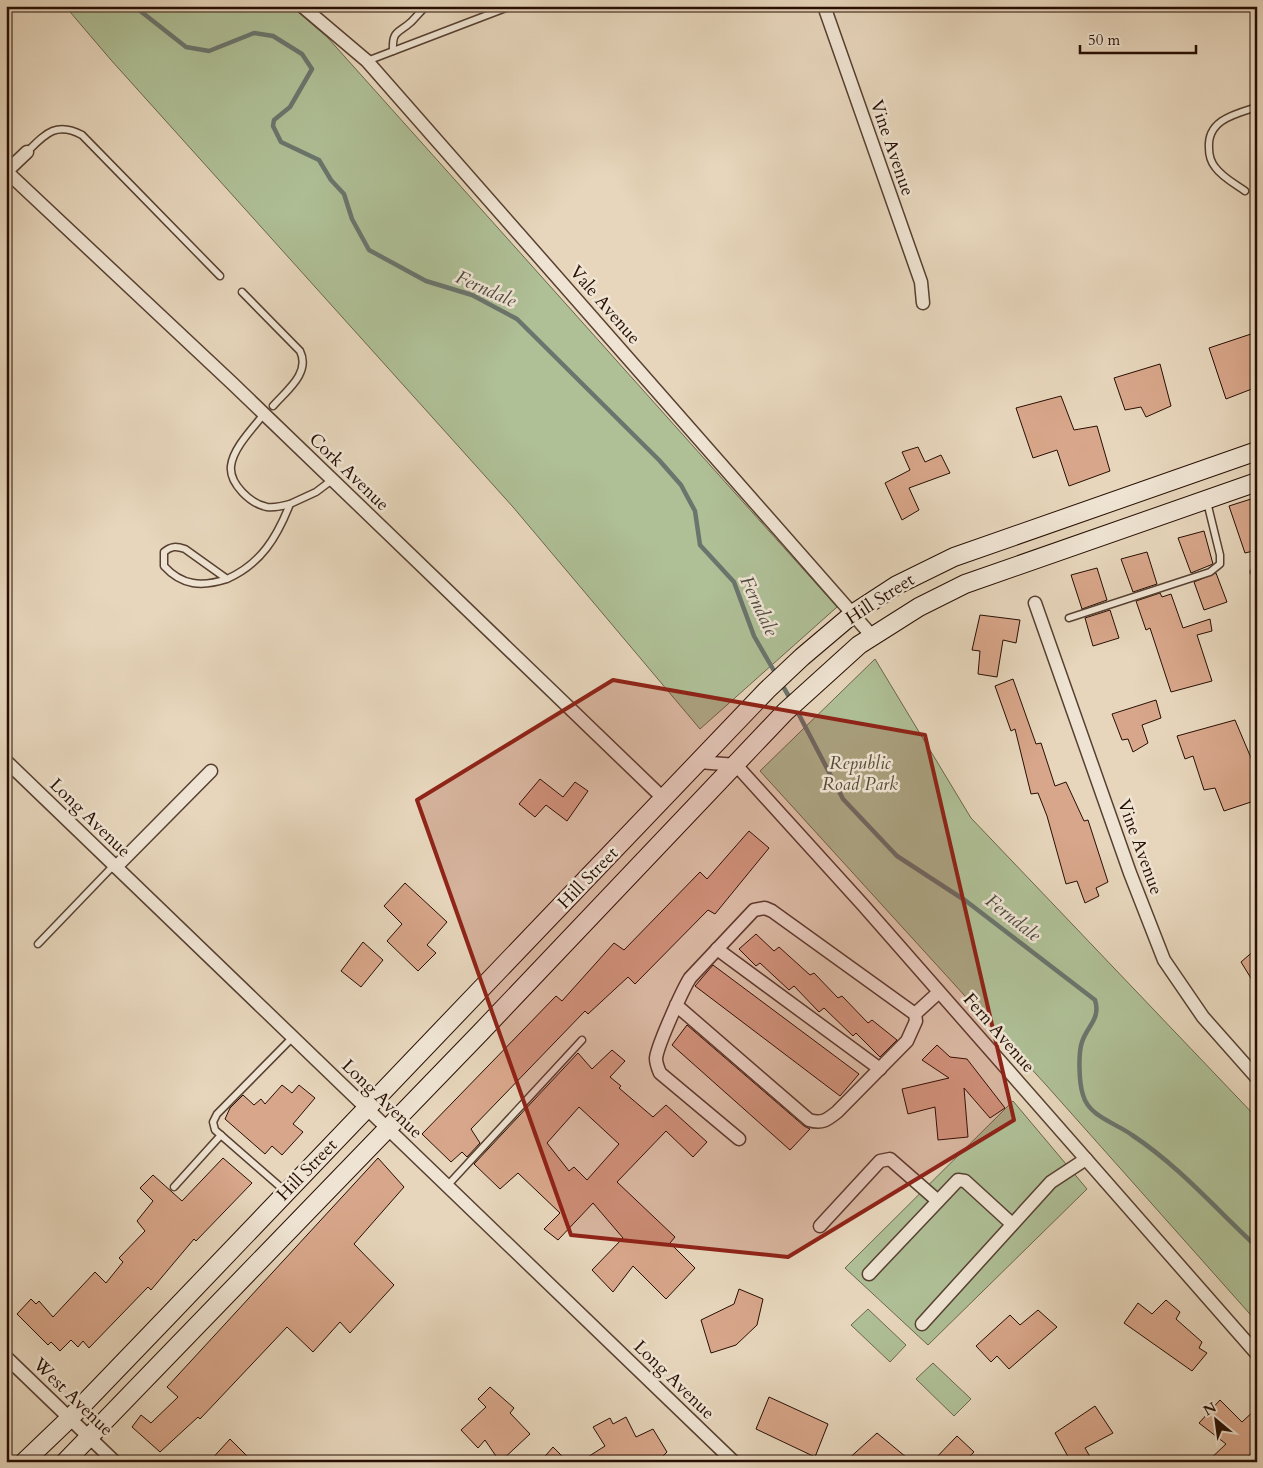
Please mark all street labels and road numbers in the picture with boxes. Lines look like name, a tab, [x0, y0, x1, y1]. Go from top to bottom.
street label: Vine Avenue	[864, 97, 920, 199]
street label: Vale Avenue	[564, 260, 646, 350]
street label: Cork Avenue	[303, 427, 395, 517]
street label: Hill Street	[841, 567, 920, 631]
street label: Long Avenue	[44, 773, 136, 863]
street label: Vine Avenue	[1111, 796, 1169, 898]
street label: Hill Street	[552, 841, 624, 915]
street label: Fern Avenue	[957, 988, 1041, 1078]
street label: Long Avenue	[336, 1054, 428, 1144]
street label: Hill Street	[271, 1133, 343, 1207]
street label: Long Avenue	[628, 1335, 720, 1425]
street label: West Avenue	[27, 1352, 119, 1442]

